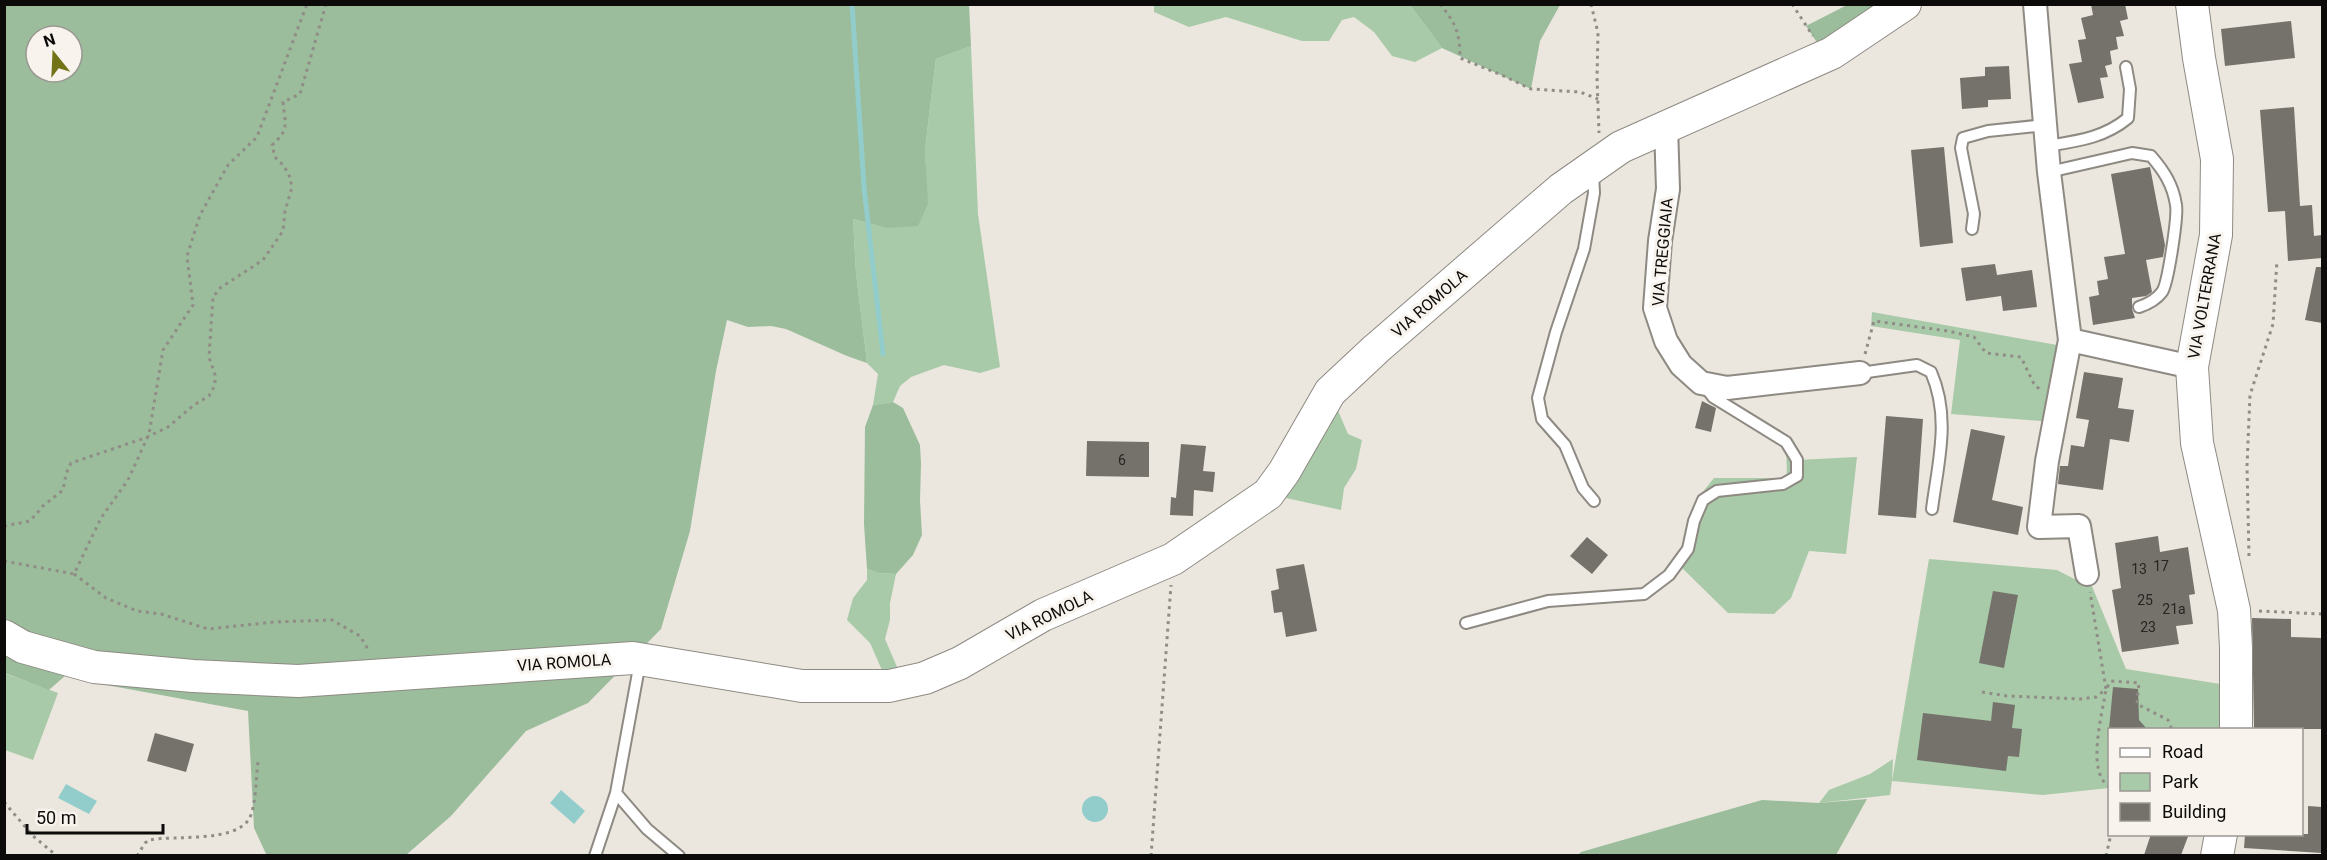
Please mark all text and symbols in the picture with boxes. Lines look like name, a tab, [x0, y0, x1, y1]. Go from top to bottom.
north arrow	[24, 24, 84, 84]
text: N	[41, 29, 58, 51]
street label: VIA TREGGIAIA	[1648, 196, 1677, 307]
street label: VIA VOLTERRANA	[2184, 231, 2225, 360]
street label: VIA ROMOLA	[1388, 265, 1472, 341]
house number: 6	[1118, 452, 1126, 468]
house number: 17	[2153, 558, 2169, 574]
house number: 13	[2131, 561, 2147, 577]
street label: VIA ROMOLA	[1003, 586, 1096, 645]
house number: 25	[2137, 592, 2153, 608]
house number: 21a	[2162, 601, 2186, 617]
house number: 23	[2140, 619, 2156, 635]
street label: VIA ROMOLA	[516, 650, 612, 675]
legend	[2108, 728, 2303, 836]
text: Road	[2162, 741, 2203, 762]
text: Park	[2162, 771, 2199, 792]
scale bar	[27, 797, 164, 835]
text: Building	[2162, 801, 2226, 822]
text: 50 m	[36, 807, 76, 828]

